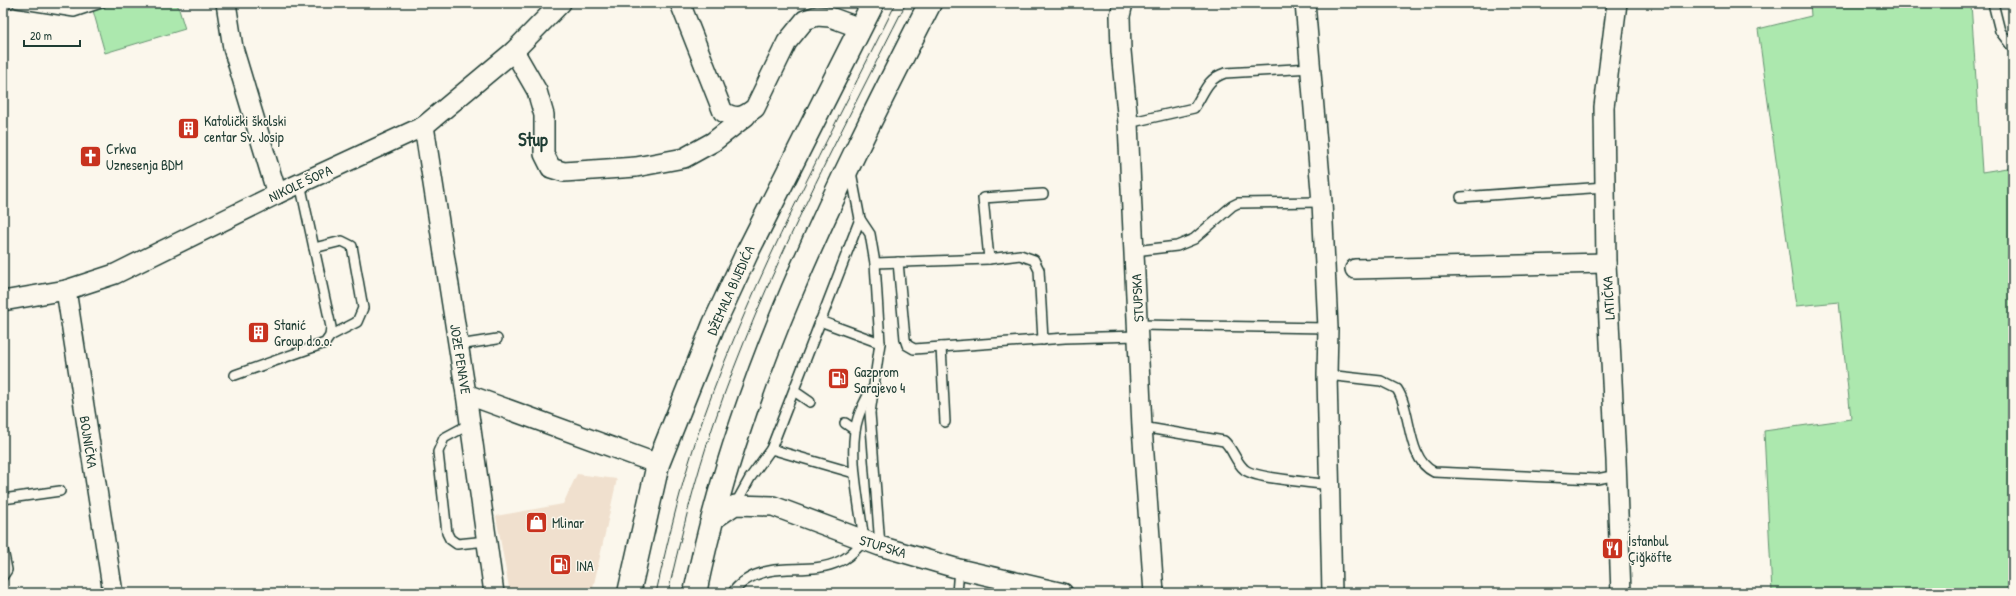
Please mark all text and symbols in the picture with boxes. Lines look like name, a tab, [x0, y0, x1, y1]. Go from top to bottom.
scale bar	[24, 22, 80, 48]
text: 20 m	[30, 27, 52, 44]
place label: Katolički školski centar Sv. Josip	[204, 111, 287, 147]
building icon: Katolički školski centar Sv. Josip	[176, 115, 202, 141]
district label: Stup	[518, 127, 548, 153]
place label: Crkva Uznesenja BDM	[106, 139, 183, 175]
church icon: Crkva Uznesenja BDM	[78, 143, 104, 169]
street label: NIKOLE ŠOPA	[265, 160, 335, 206]
street label: DŽEMALA BIJEDIĆA	[702, 242, 758, 338]
street label: STUPSKA	[1126, 273, 1148, 322]
street label: LATIČKA	[1597, 276, 1619, 320]
place label: Stanić Group d.o.o.	[274, 315, 332, 351]
building icon: Stanić Group d.o.o.	[246, 319, 272, 345]
street label: JOZE PENAVE	[446, 323, 476, 395]
place label: Gazprom Sarajevo 4	[854, 362, 905, 398]
fuel station icon: Gazprom Sarajevo 4	[825, 366, 851, 392]
street label: BOJNIČKA	[75, 415, 103, 470]
shop icon: Mlinar	[523, 509, 549, 535]
place label: Mlinar	[552, 513, 585, 532]
street label: STUPSKA	[857, 530, 909, 562]
place label: İstanbul Çiğköfte	[1628, 531, 1672, 567]
restaurant icon: İstanbul Çiğköfte	[1600, 535, 1626, 561]
fuel station icon: INA	[548, 552, 574, 578]
place label: INA	[576, 556, 594, 575]

